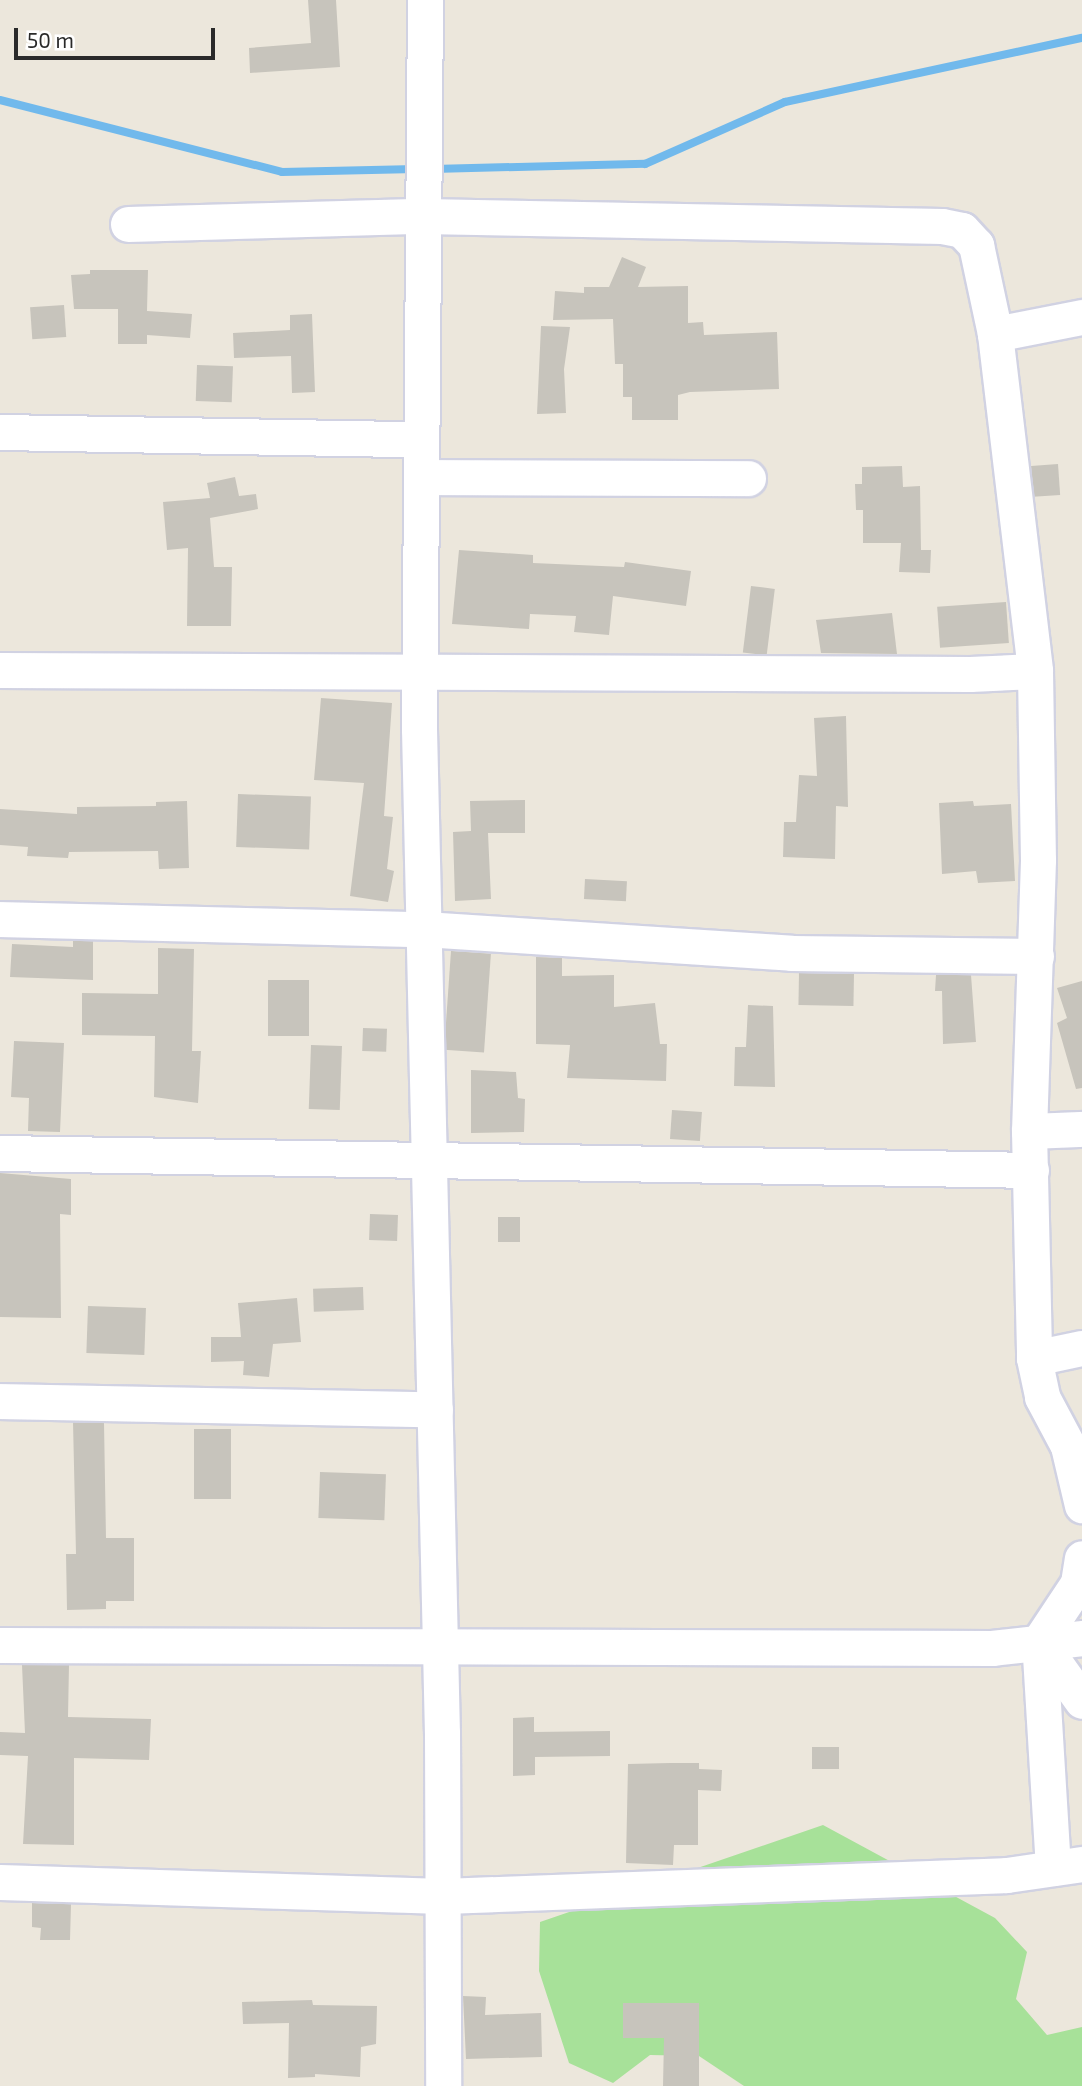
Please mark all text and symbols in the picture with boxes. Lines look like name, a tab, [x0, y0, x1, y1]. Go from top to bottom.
scale bar	[18, 14, 219, 58]
text: 50 m	[27, 27, 74, 52]

